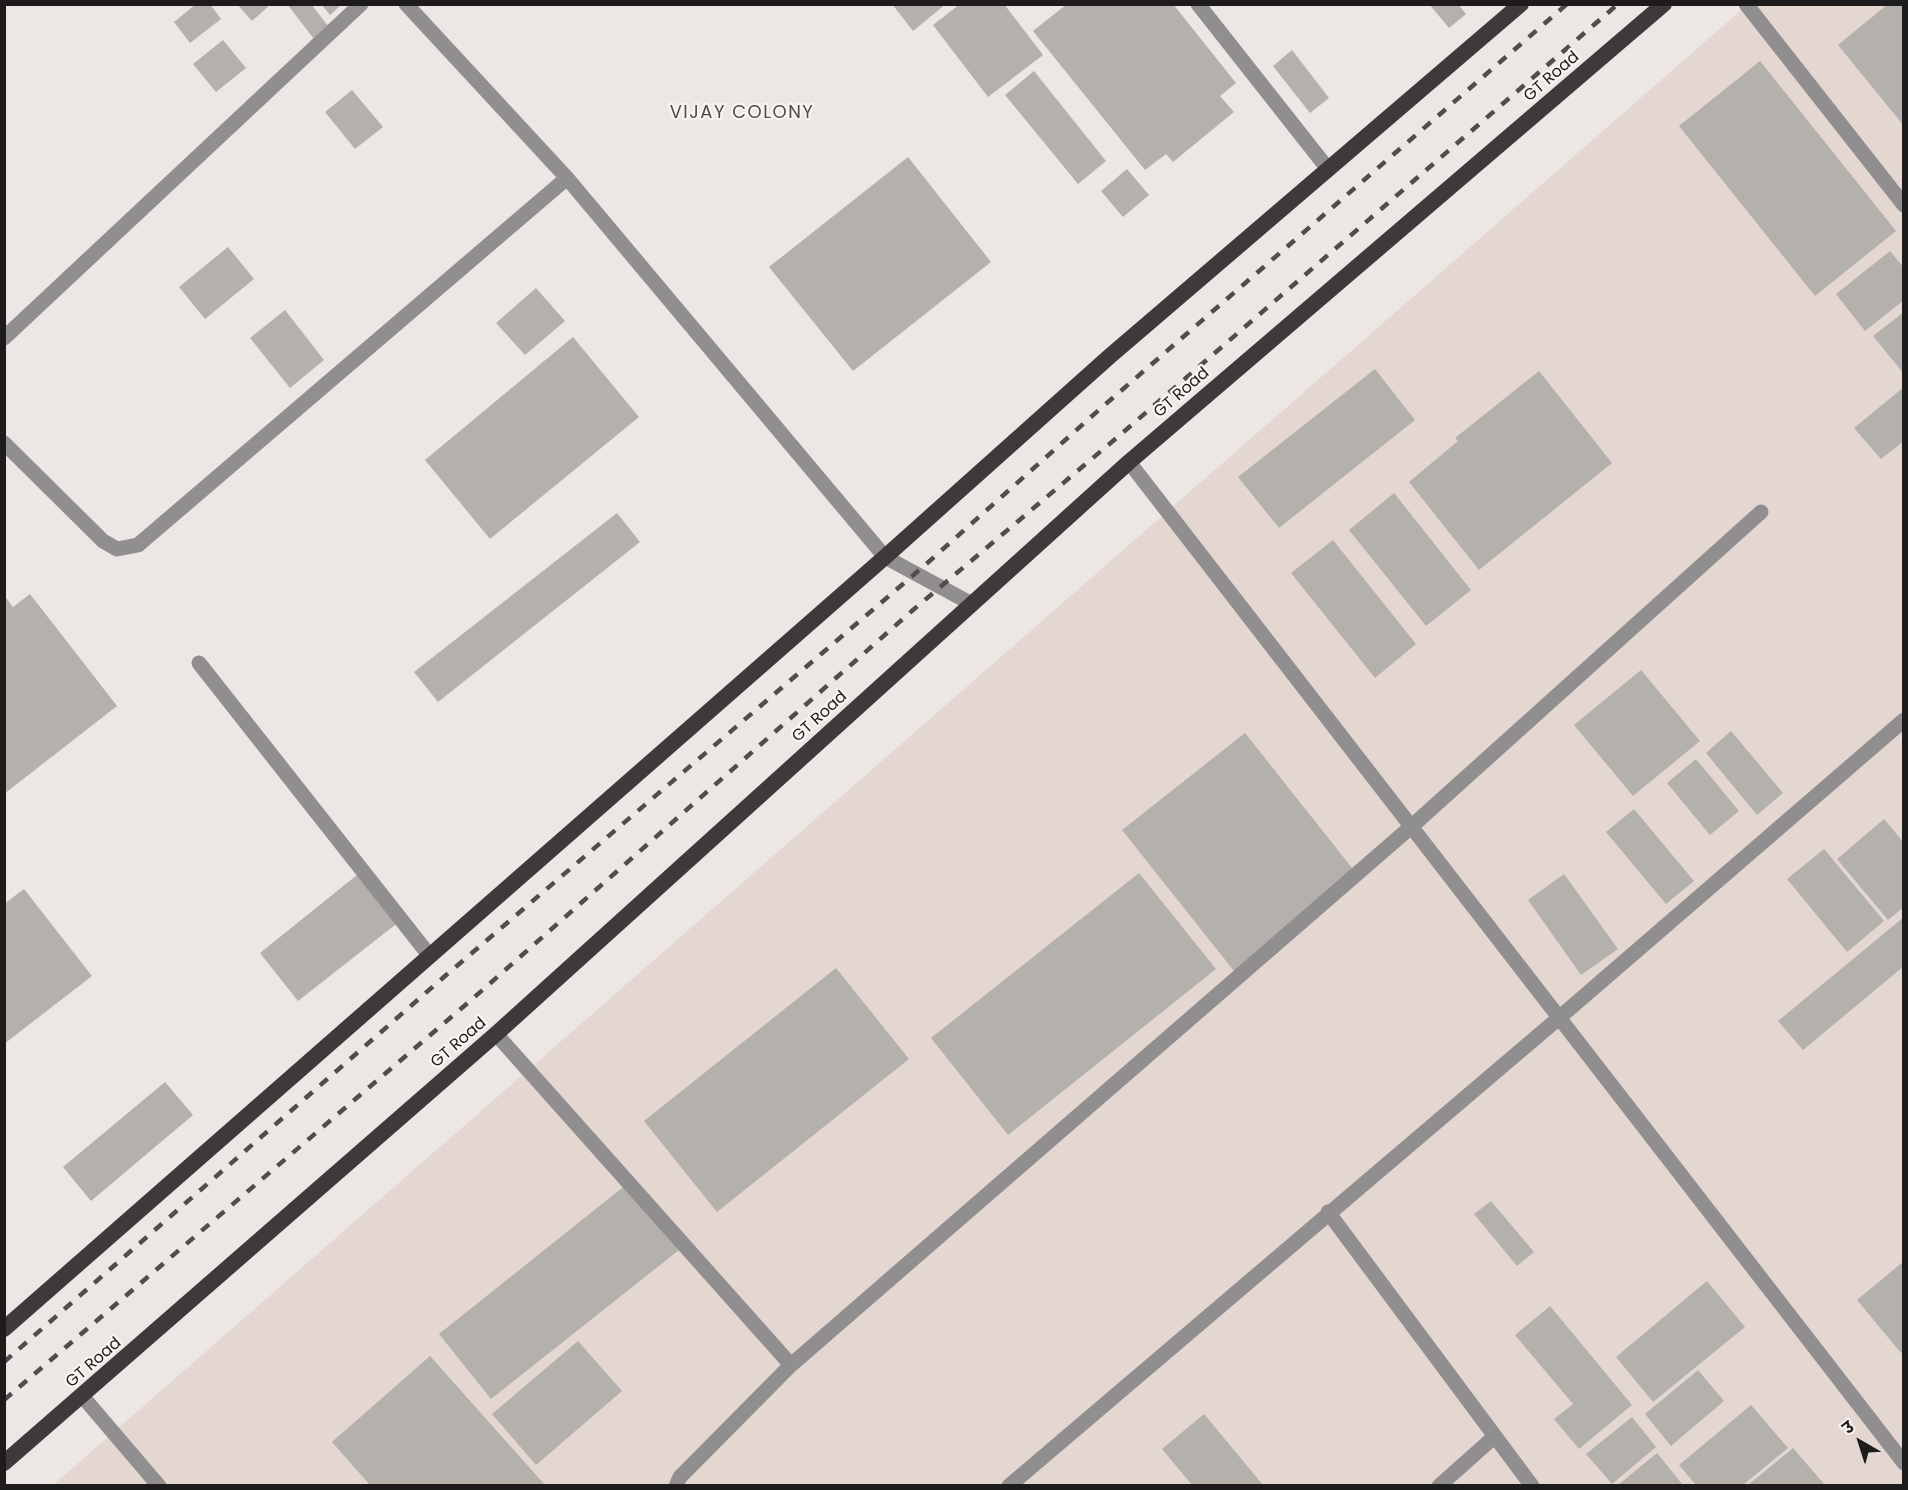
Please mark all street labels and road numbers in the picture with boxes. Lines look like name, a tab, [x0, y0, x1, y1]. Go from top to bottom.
street label: GT Road	[1520, 48, 1584, 106]
street label: GT Road	[1150, 364, 1214, 422]
street label: GT Road	[789, 687, 851, 747]
street label: GT Road	[427, 1014, 491, 1072]
street label: GT Road	[62, 1334, 126, 1392]

